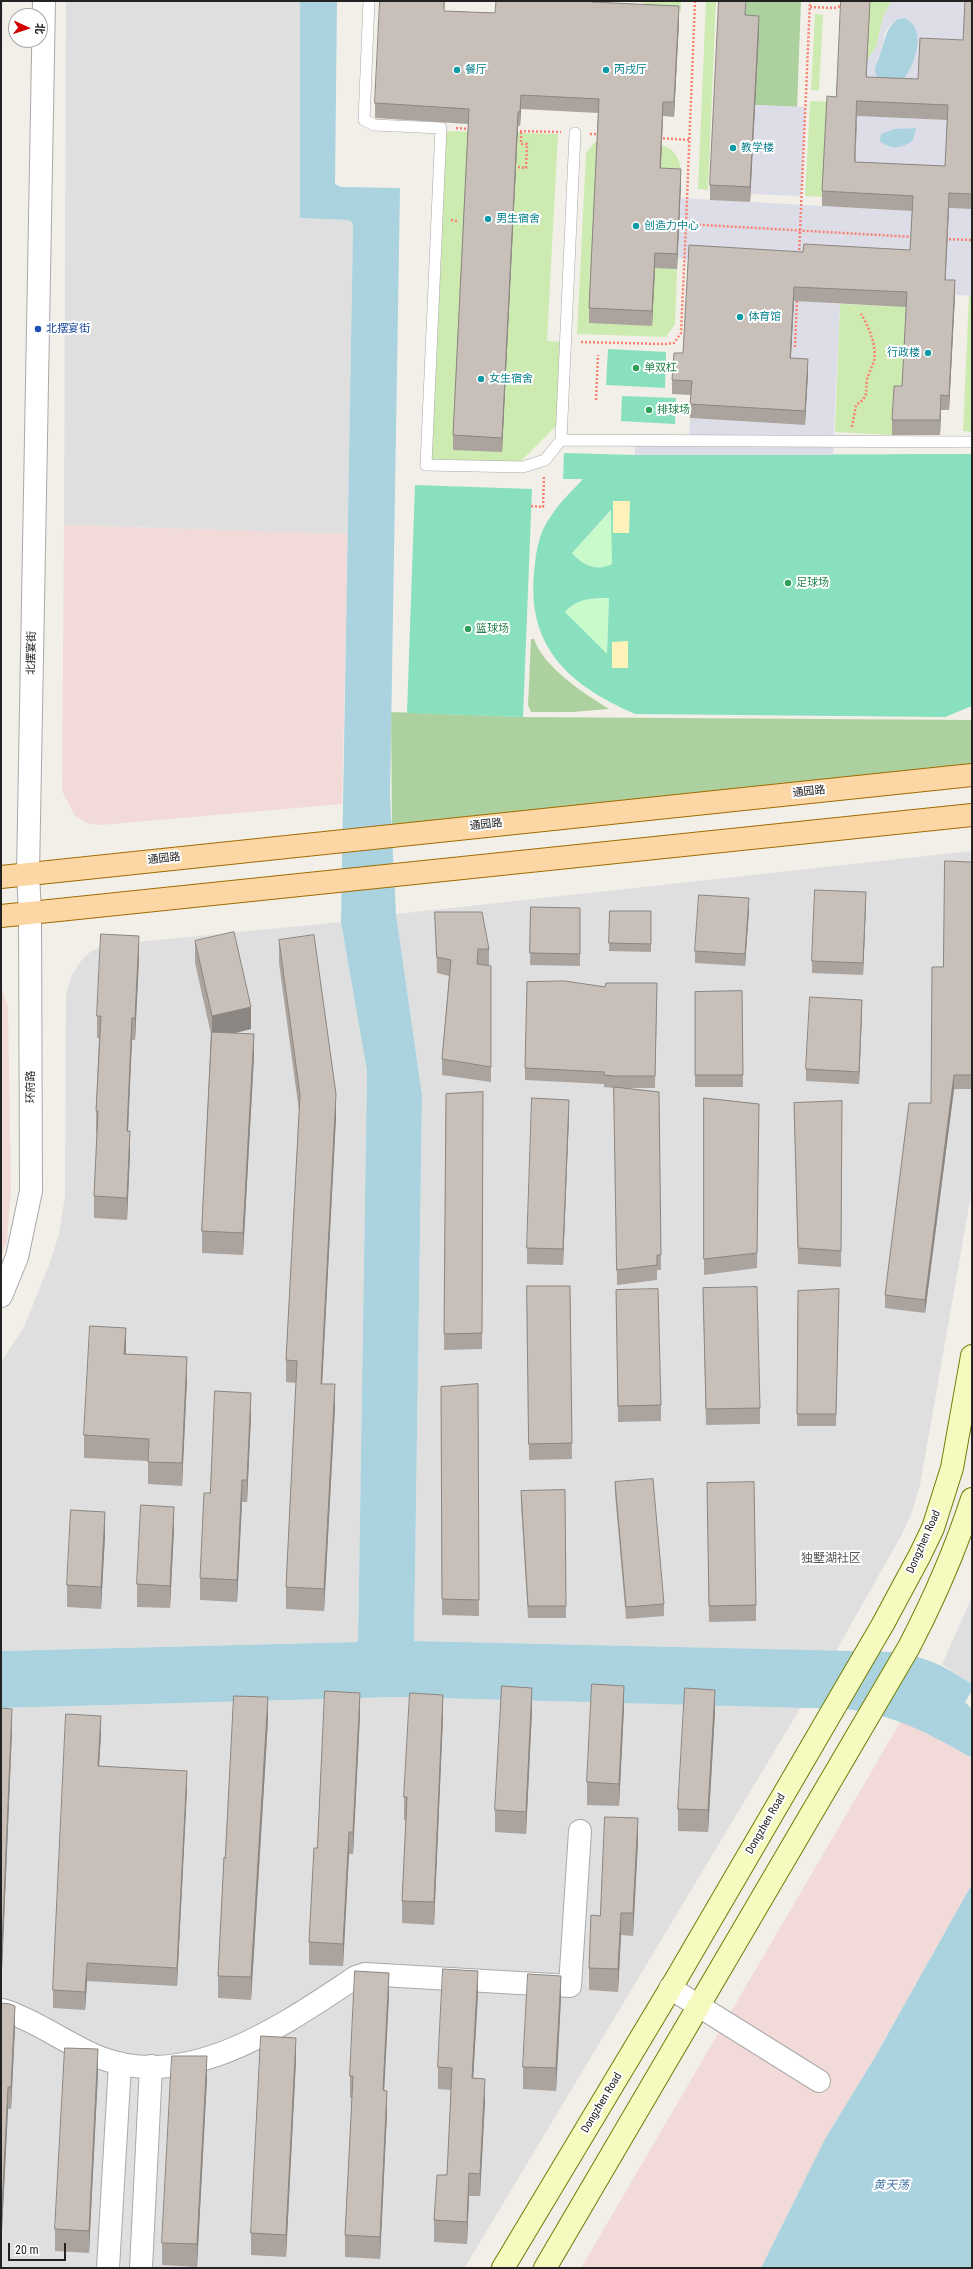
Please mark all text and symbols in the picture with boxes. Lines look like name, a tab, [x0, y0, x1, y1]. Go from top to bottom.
north arrow	[8, 8, 48, 48]
text: 北	[33, 23, 46, 34]
place label: 餐厅	[465, 63, 487, 77]
place label: 丙戌厅	[614, 63, 647, 77]
marker: 餐厅	[452, 65, 462, 75]
marker: 丙戌厅	[601, 65, 611, 75]
place label: 教学楼	[741, 141, 774, 155]
marker: 教学楼	[728, 143, 738, 153]
place label: 男生宿舍	[496, 212, 540, 226]
marker: 男生宿舍	[483, 214, 493, 224]
place label: 创造力中心	[644, 219, 699, 233]
marker: 创造力中心	[631, 221, 641, 231]
place label: 体育馆	[748, 310, 781, 324]
marker: 体育馆	[735, 312, 745, 322]
place label: 北摆宴街	[46, 322, 90, 336]
marker: 北摆宴街	[33, 324, 43, 334]
place label: 行政楼	[887, 346, 920, 360]
marker: 行政楼	[923, 348, 933, 358]
place label: 单双杠	[644, 361, 677, 375]
marker: 单双杠	[631, 363, 641, 373]
place label: 女生宿舍	[489, 372, 533, 386]
marker: 女生宿舍	[476, 374, 486, 384]
place label: 排球场	[657, 403, 690, 417]
marker: 排球场	[644, 405, 654, 415]
place label: 足球场	[796, 576, 829, 590]
marker: 足球场	[783, 578, 793, 588]
place label: 篮球场	[476, 622, 509, 636]
marker: 篮球场	[463, 624, 473, 634]
street label: 北摆宴街	[25, 631, 39, 675]
street label: 通园路	[792, 784, 826, 800]
street label: 通园路	[469, 817, 503, 833]
street label: 通园路	[147, 851, 181, 867]
street label: 环府路	[24, 1071, 38, 1103]
street label: Dongzhen Road	[904, 1508, 944, 1576]
district label: 独墅湖社区	[801, 1552, 861, 1566]
street label: Dongzhen Road	[743, 1791, 789, 1857]
street label: Dongzhen Road	[579, 2071, 625, 2135]
water label: 黄天荡	[873, 2179, 909, 2193]
scale bar	[10, 2235, 68, 2261]
text: 20 m	[15, 2243, 39, 2257]

